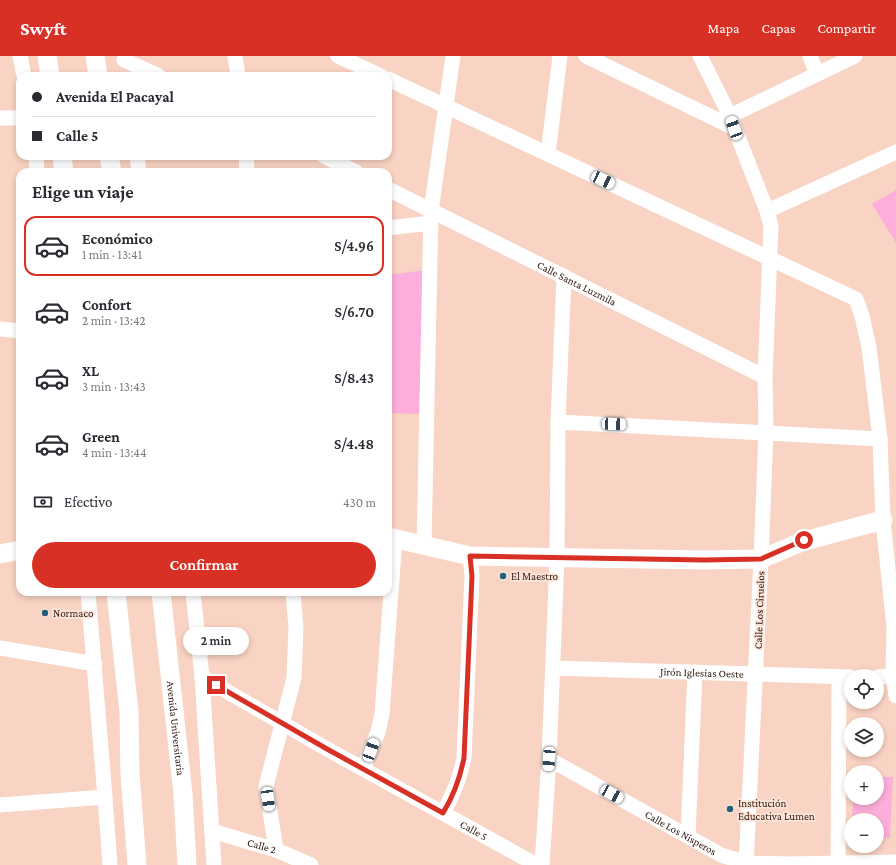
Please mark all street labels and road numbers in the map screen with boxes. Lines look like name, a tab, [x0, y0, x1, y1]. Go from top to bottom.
street label: Calle Santa Luzmila	[535, 258, 618, 308]
street label: Calle Los Ciruelos	[752, 571, 766, 649]
street label: Jirón Iglesias Oeste	[659, 665, 744, 680]
street label: Avenida Universitaria	[165, 680, 187, 776]
street label: Calle Los Nisperos	[643, 808, 719, 857]
street label: Calle 5	[458, 818, 490, 842]
street label: Calle 2	[246, 836, 278, 856]

